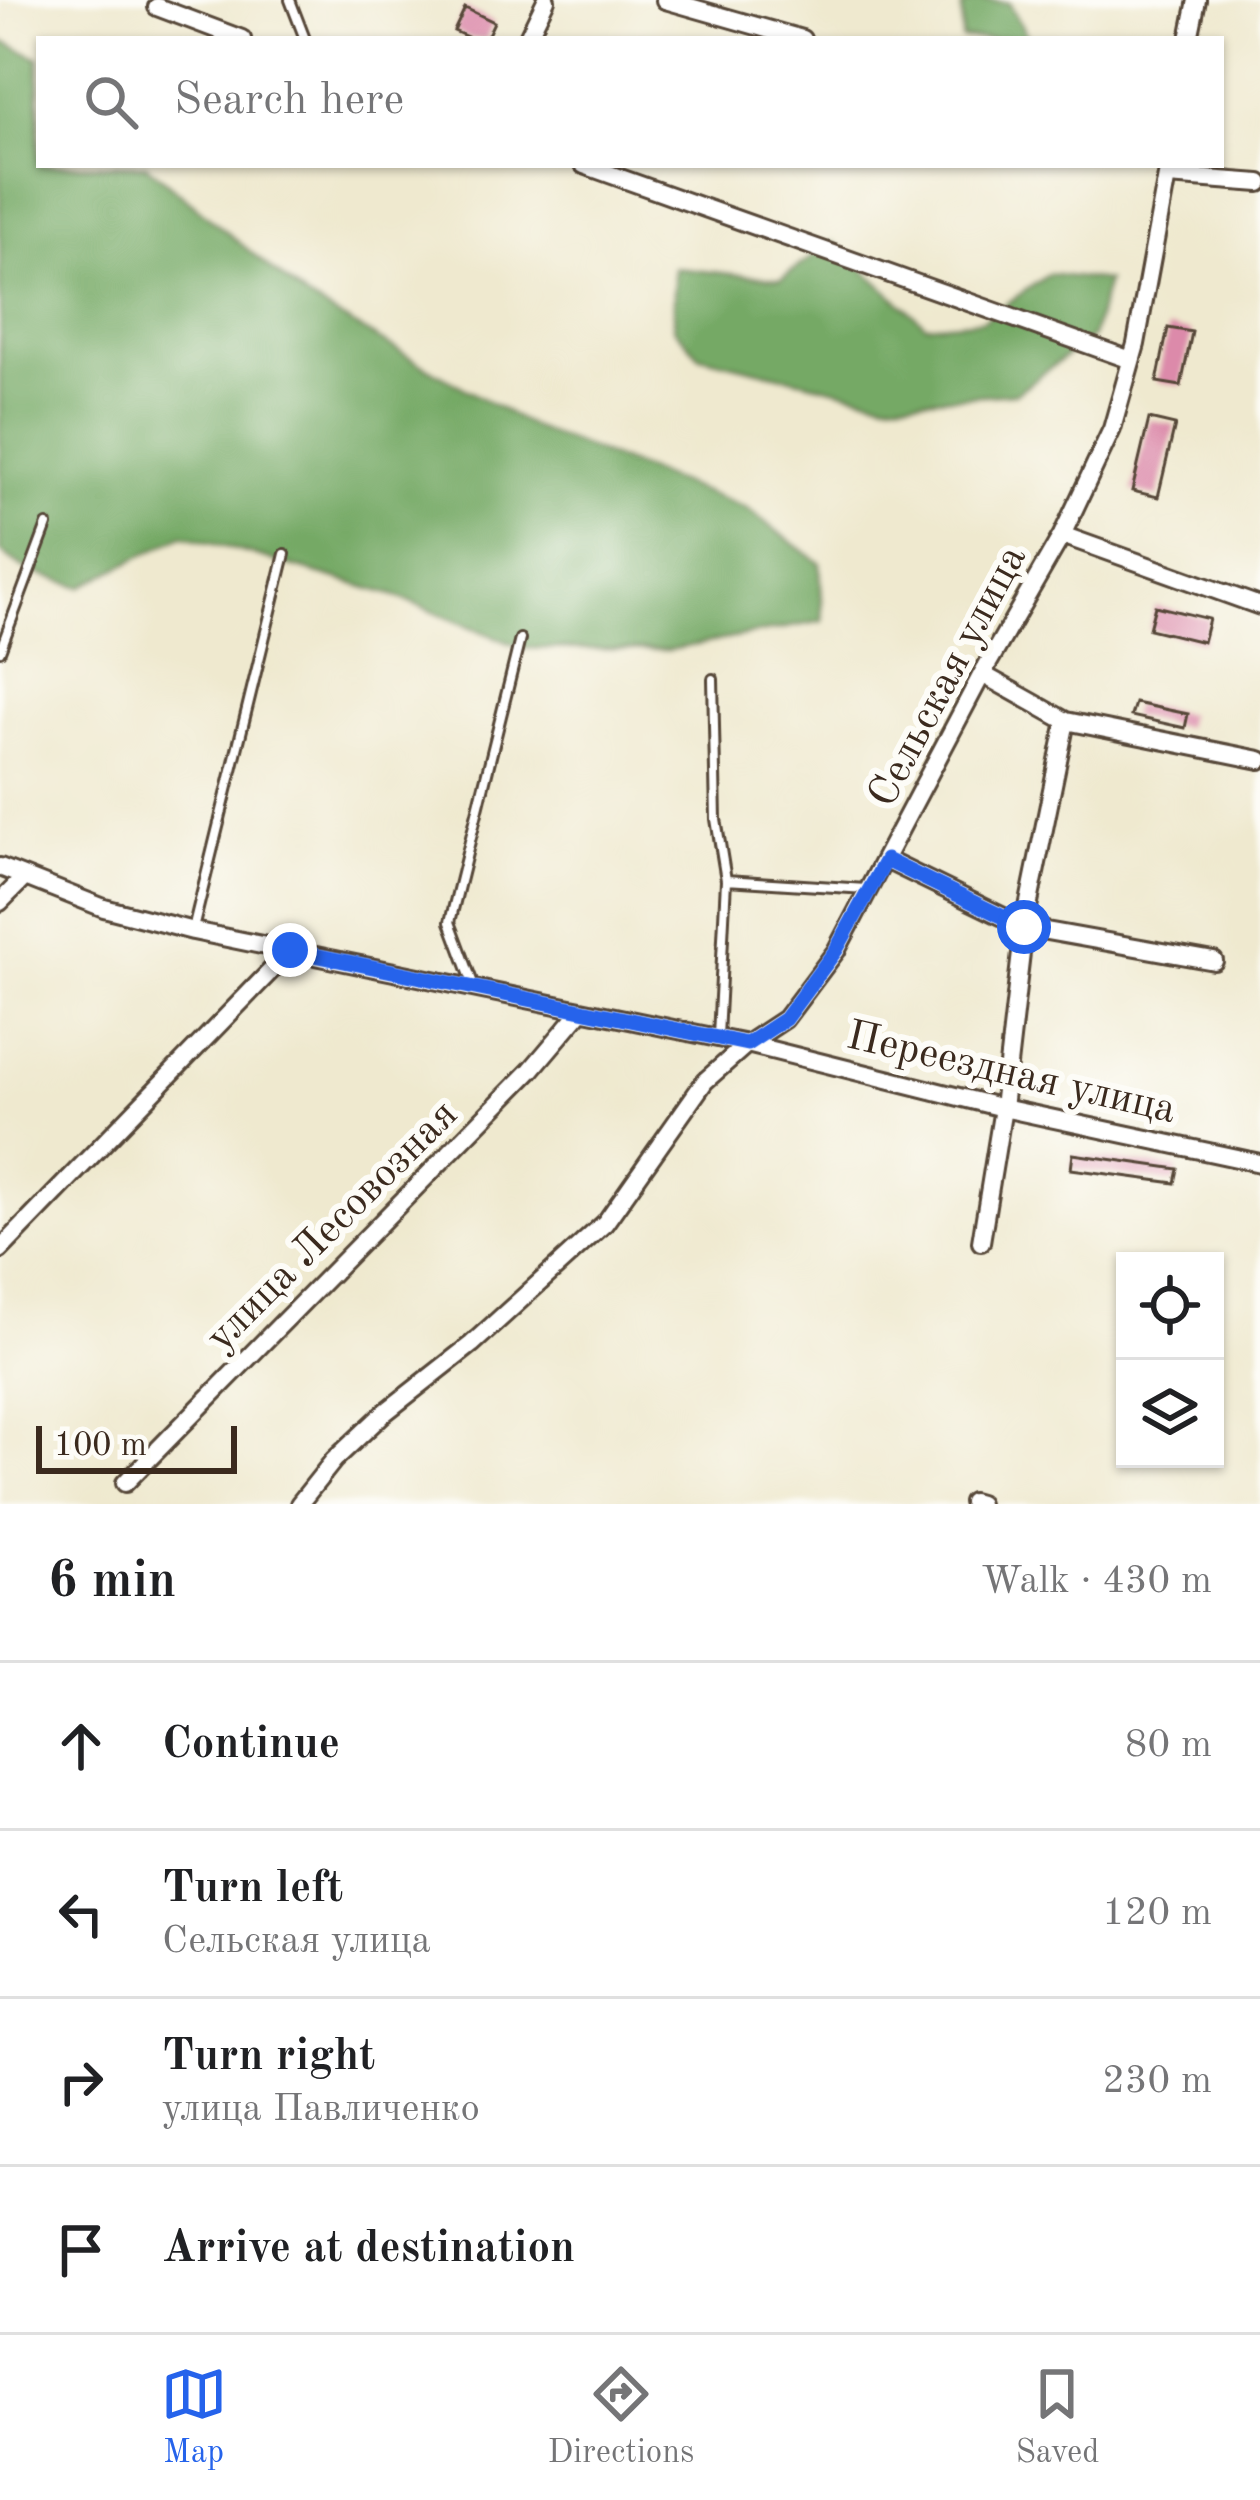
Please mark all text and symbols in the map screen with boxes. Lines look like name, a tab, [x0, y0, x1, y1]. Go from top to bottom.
search box	[36, 36, 1224, 168]
icon: search	[78, 69, 144, 135]
text: Search here	[174, 79, 404, 124]
street label: Сельская улица	[862, 539, 1035, 814]
route start	[997, 900, 1051, 954]
route end	[263, 923, 317, 977]
street label: Переездная улица	[842, 1016, 1180, 1132]
street label: улица Лесовозная	[199, 1093, 466, 1360]
map controls	[1116, 1252, 1224, 1468]
button: locate	[1116, 1252, 1224, 1360]
button: layers	[1116, 1360, 1224, 1468]
scale bar	[36, 1420, 237, 1473]
text: 100 m	[54, 1430, 147, 1463]
text: 6 min	[48, 1557, 176, 1608]
text: Walk · 430 m	[981, 1562, 1212, 1601]
icon: ahead	[48, 1713, 114, 1779]
text: Continue	[162, 1723, 340, 1768]
text: 80 m	[1125, 1726, 1212, 1765]
text: Turn left	[162, 1867, 343, 1912]
icon: left	[48, 1881, 114, 1947]
text: 120 m	[1102, 1894, 1212, 1933]
text: Сельская улица	[162, 1922, 431, 1961]
text: Turn right	[162, 2035, 375, 2080]
icon: right	[48, 2049, 114, 2115]
text: 230 m	[1102, 2062, 1212, 2101]
text: улица Павличенко	[162, 2090, 480, 2129]
icon: arrive	[48, 2217, 114, 2283]
text: Arrive at destination	[162, 2227, 575, 2272]
tab: Map	[161, 2361, 227, 2474]
tab: Directions	[548, 2361, 694, 2474]
tab: Saved	[1015, 2361, 1099, 2474]

